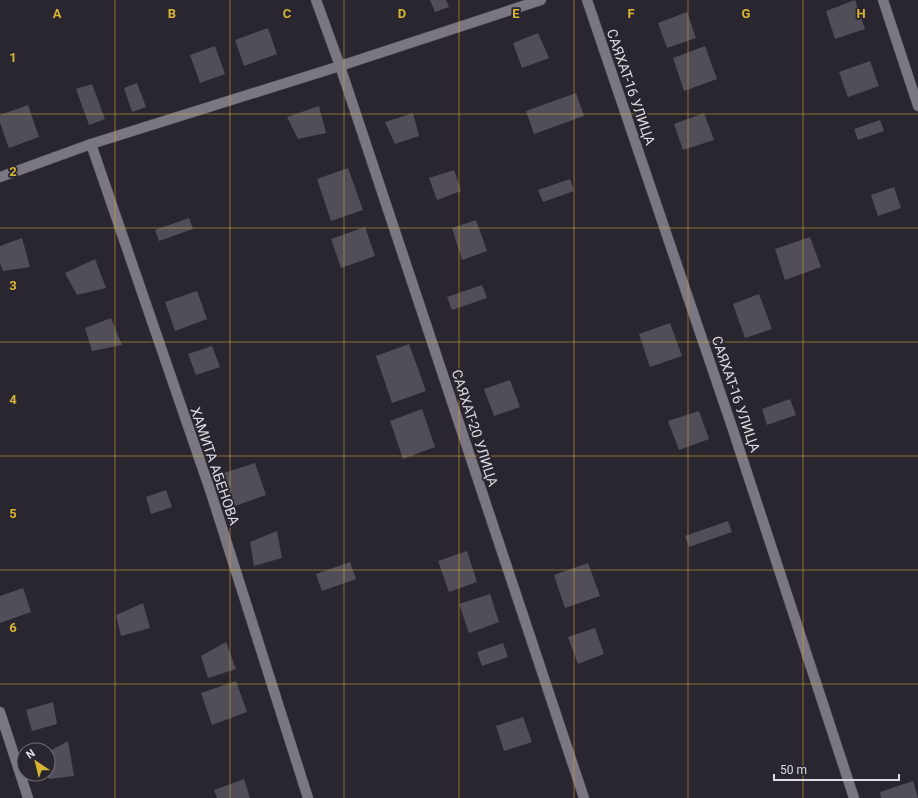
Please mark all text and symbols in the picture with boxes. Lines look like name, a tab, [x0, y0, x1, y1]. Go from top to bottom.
text: A	[53, 6, 62, 21]
text: B	[168, 6, 176, 21]
text: C	[283, 6, 292, 21]
text: D	[398, 6, 406, 21]
text: E	[512, 6, 520, 21]
text: F	[627, 6, 635, 21]
text: G	[742, 6, 751, 21]
text: H	[856, 6, 866, 21]
street label: САЯХАТ-16 УЛИЦА	[604, 27, 658, 147]
text: 1	[9, 50, 17, 65]
text: 2	[9, 164, 17, 179]
text: 3	[9, 278, 17, 293]
street label: САЯХАТ-16 УЛИЦА	[709, 334, 763, 454]
street label: САЯХАТ-20 УЛИЦА	[449, 368, 501, 488]
text: 4	[9, 392, 17, 407]
street label: ХАМИТА АБЕНОВА	[187, 405, 243, 527]
text: 5	[9, 506, 17, 521]
text: 6	[9, 620, 17, 635]
north arrow	[16, 742, 56, 782]
text: N	[24, 747, 38, 762]
scale bar	[774, 756, 899, 782]
text: 50 m	[780, 763, 807, 777]

